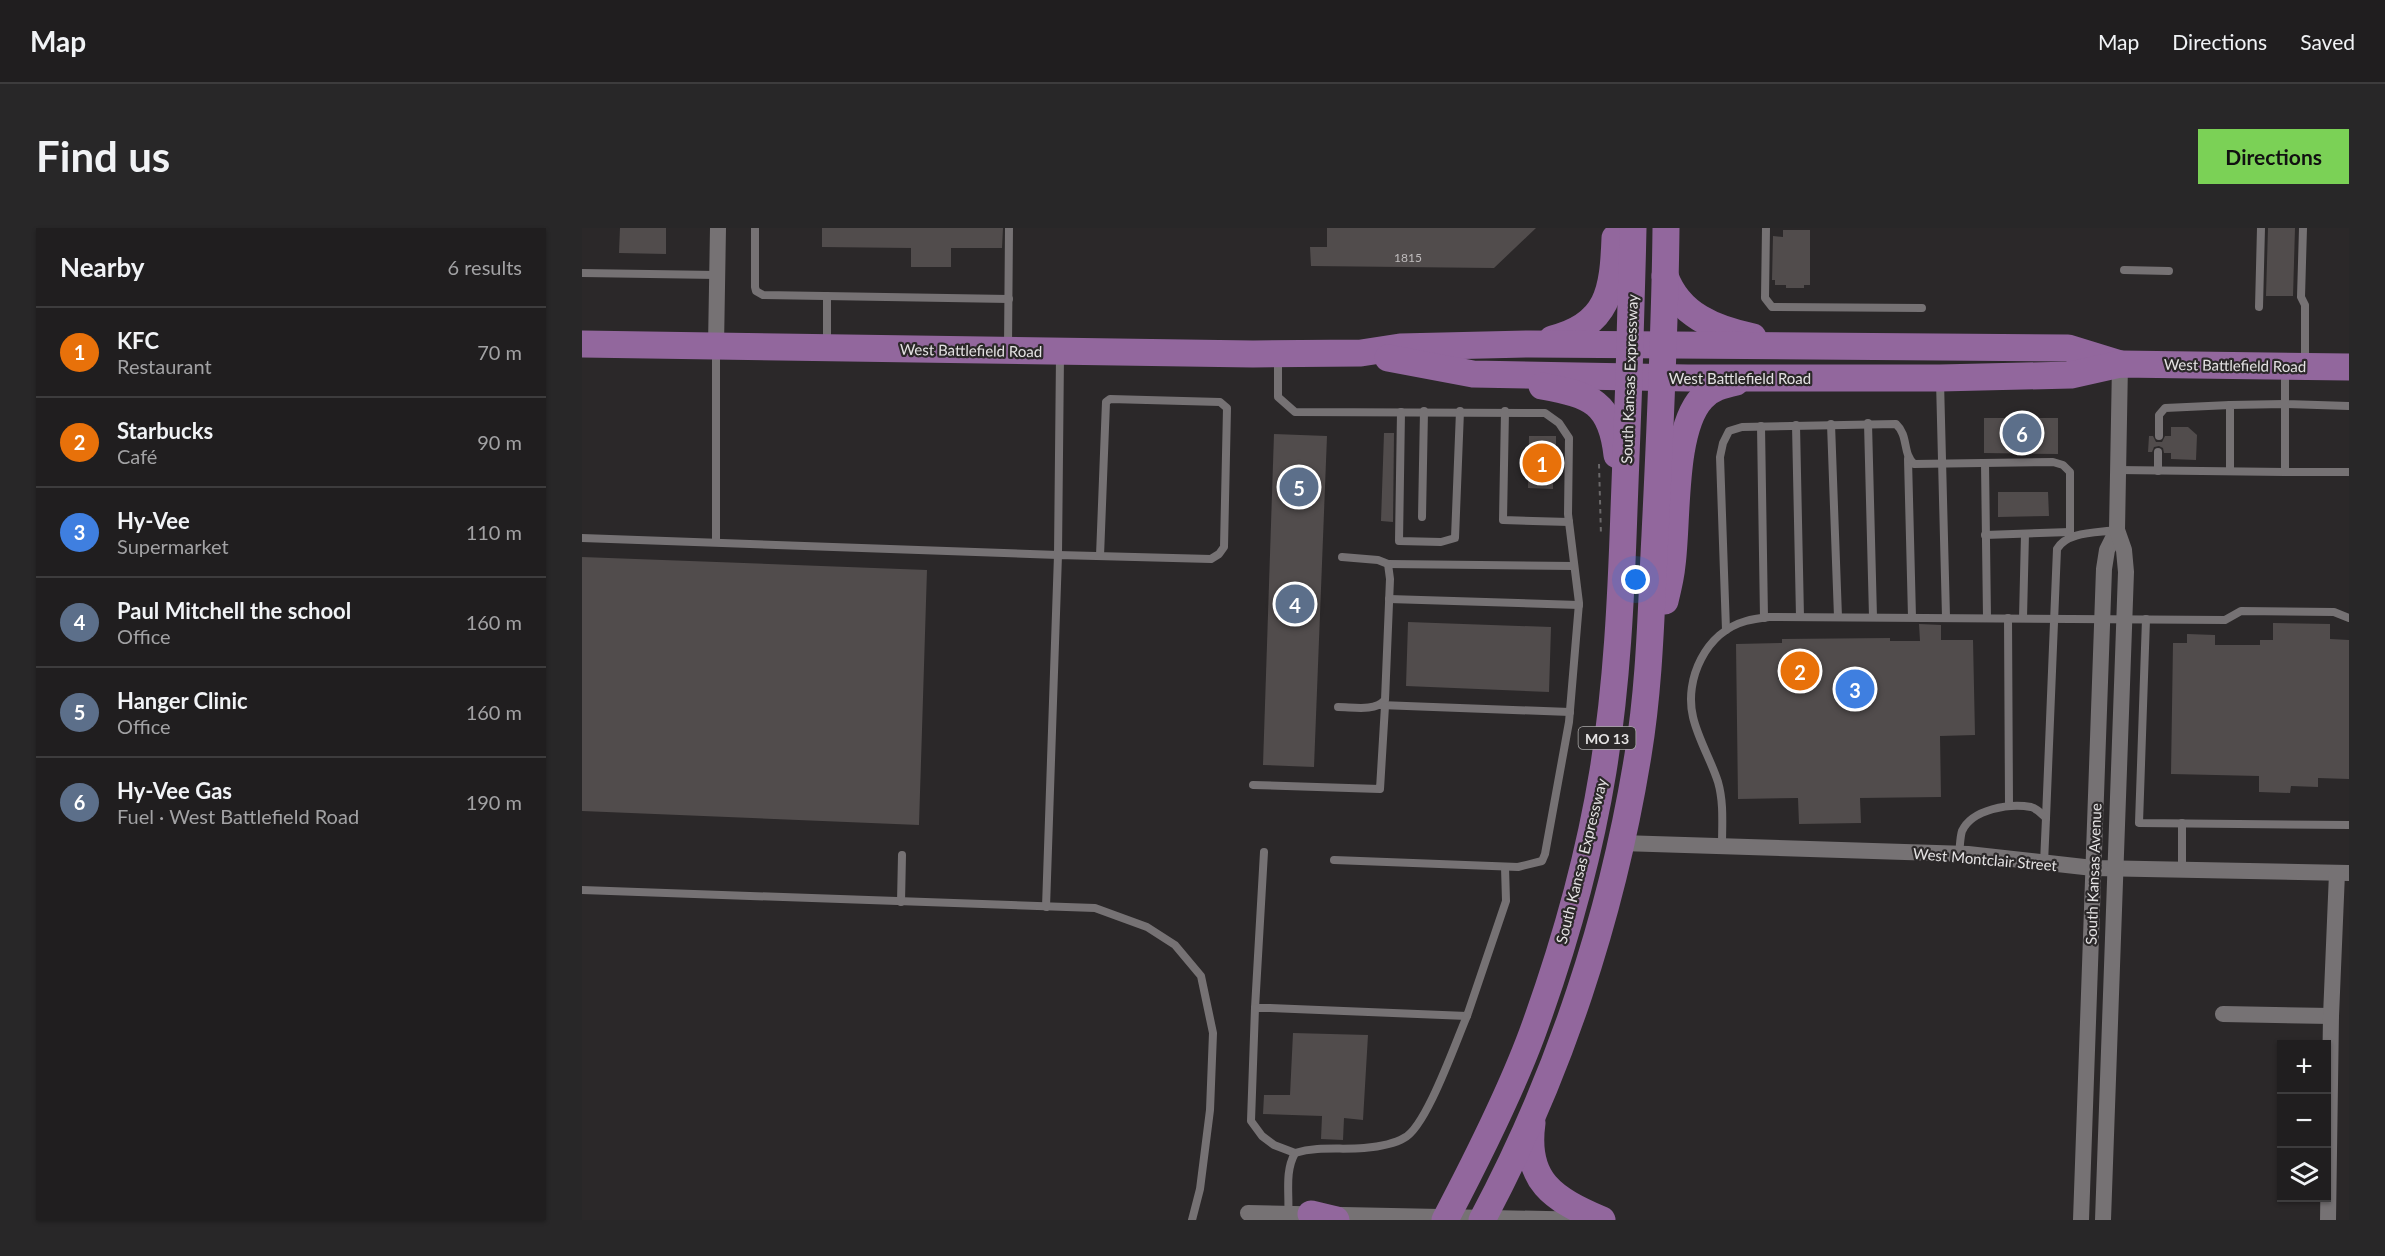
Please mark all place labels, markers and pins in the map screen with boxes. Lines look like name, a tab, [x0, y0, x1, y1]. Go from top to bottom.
pin: 6	[2002, 410, 2042, 456]
pin: 1	[1522, 440, 1562, 486]
pin: 5	[1280, 464, 1318, 510]
pin: 4	[1276, 582, 1314, 626]
pin: 2	[1780, 648, 1820, 694]
pin: 3	[1836, 666, 1874, 712]

